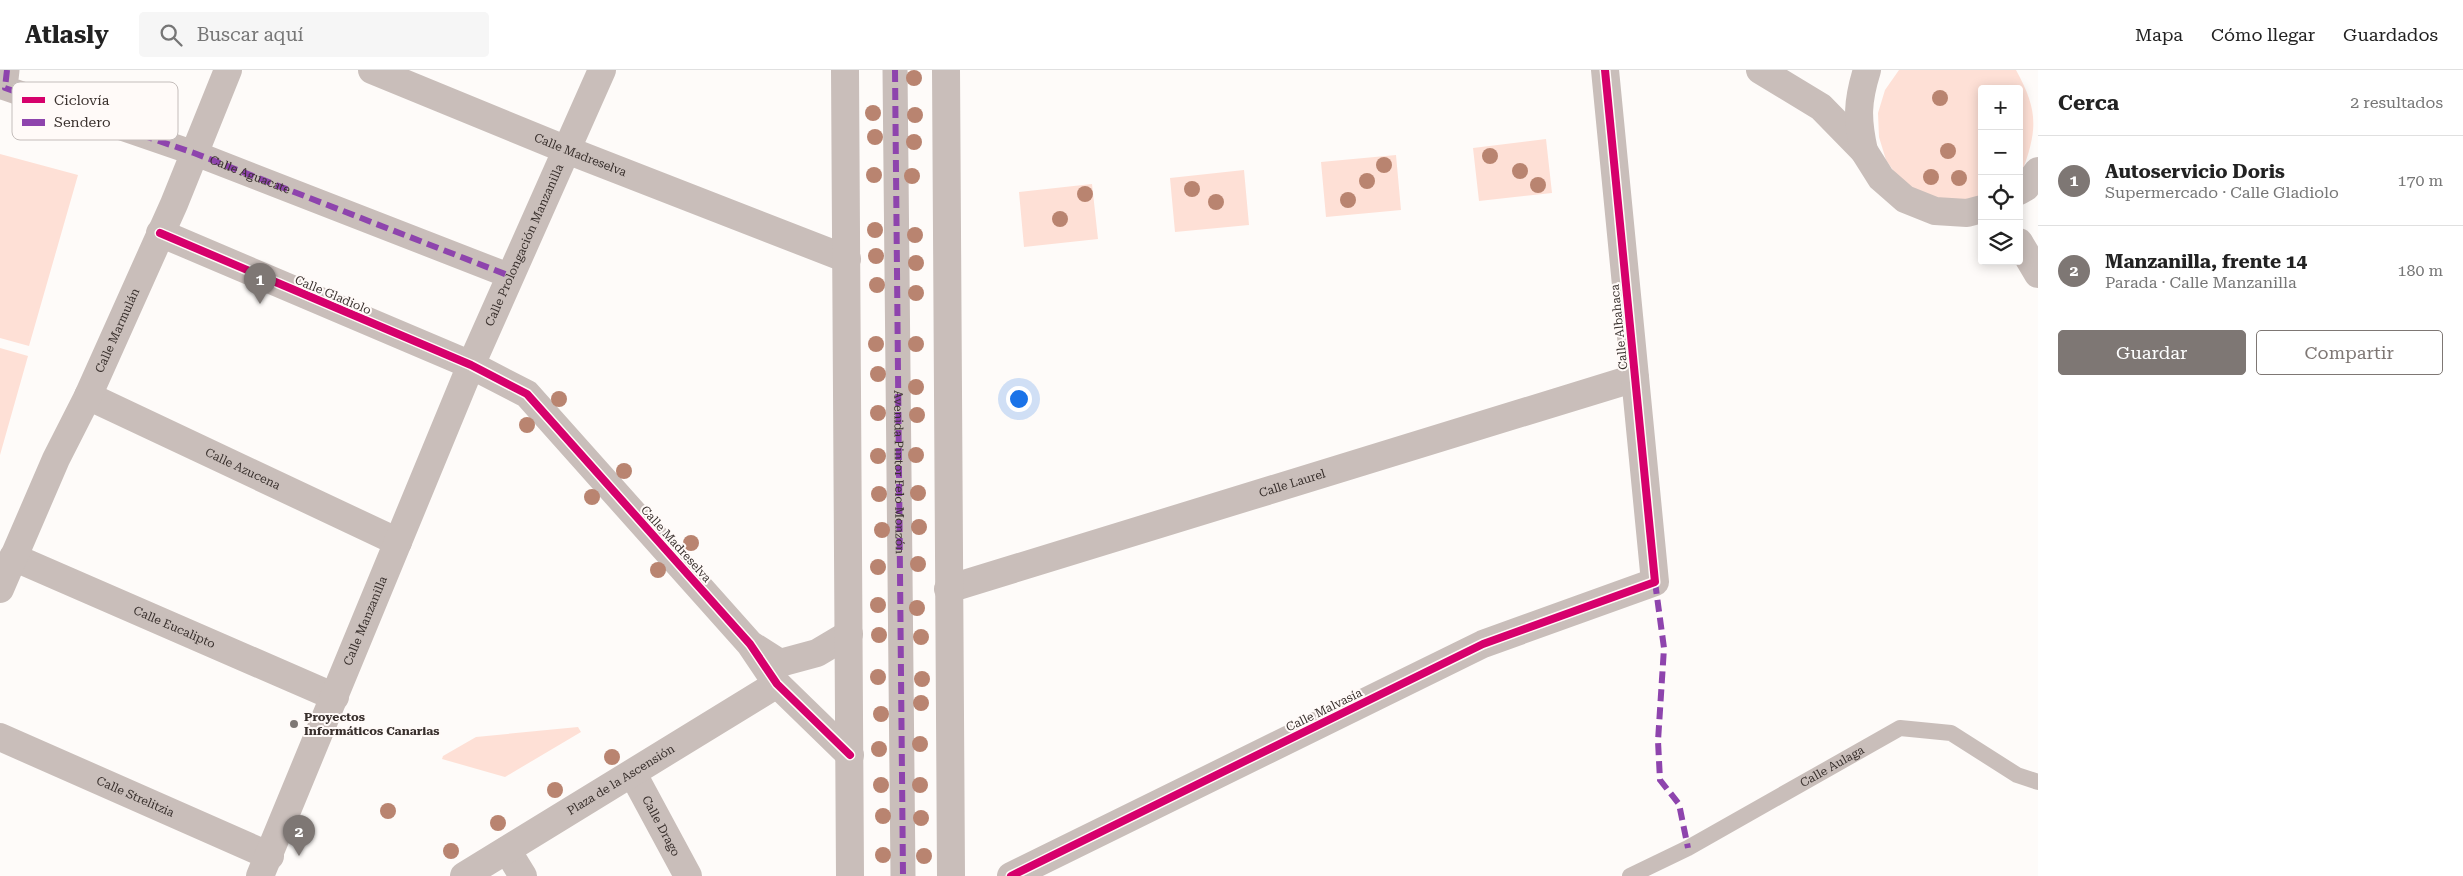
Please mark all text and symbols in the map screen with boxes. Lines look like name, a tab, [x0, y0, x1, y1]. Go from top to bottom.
search box	[139, 12, 489, 57]
text: Atlasly	[25, 21, 109, 49]
icon: search	[157, 21, 185, 49]
text: Buscar aquí	[197, 23, 304, 46]
text: Mapa	[2135, 24, 2183, 45]
text: Cómo llegar	[2211, 24, 2315, 45]
text: Guardados	[2343, 24, 2438, 45]
legend	[12, 82, 178, 140]
map controls	[1978, 85, 2023, 265]
button: +	[1978, 85, 2023, 130]
text: Cerca	[2058, 91, 2119, 115]
text: Ciclovía	[54, 92, 110, 108]
text: 2 resultados	[2350, 93, 2443, 112]
text: Sendero	[54, 114, 111, 130]
street label: Calle Madreselva	[532, 130, 629, 180]
button: −	[1978, 130, 2023, 175]
street label: Calle Aguacate	[208, 153, 293, 197]
text: Autoservicio Doris	[2105, 160, 2285, 183]
street label: Calle Prolongación Manzanilla	[482, 161, 567, 328]
text: 1	[2070, 171, 2078, 190]
text: 170 m	[2397, 171, 2443, 190]
button: locate	[1978, 175, 2023, 220]
text: Supermercado · Calle Gladiolo	[2105, 183, 2339, 202]
button: layers	[1978, 220, 2023, 265]
text: Manzanilla, frente 14	[2105, 250, 2307, 273]
text: 2	[2070, 261, 2078, 280]
text: 180 m	[2397, 261, 2443, 280]
pin: 1	[244, 263, 276, 304]
street label: Calle Gladiolo	[293, 273, 373, 317]
text: Parada · Calle Manzanilla	[2105, 273, 2297, 292]
street label: Calle Albahaca	[1607, 283, 1630, 370]
street label: Calle Marmulán	[92, 286, 142, 375]
button: Guardar	[2058, 330, 2246, 375]
button: Compartir	[2256, 330, 2443, 375]
your location	[1006, 386, 1032, 412]
street label: Avenida Pintor Felo Monzón	[891, 390, 907, 554]
street label: Calle Azucena	[203, 445, 283, 493]
street label: Calle Laurel	[1257, 466, 1327, 500]
street label: Calle Madreselva	[638, 503, 714, 585]
street label: Calle Manzanilla	[341, 574, 390, 668]
street label: Calle Eucalipto	[131, 603, 217, 651]
street label: Calle Malvasía	[1284, 685, 1365, 734]
place label: Proyectos Informáticos Canarias	[304, 710, 440, 738]
marker: Proyectos Informáticos Canarias	[288, 718, 300, 730]
street label: Plaza de la Ascensión	[565, 741, 677, 818]
street label: Calle Aulaga	[1798, 743, 1867, 790]
street label: Calle Strelitzia	[94, 773, 177, 820]
street label: Calle Drago	[639, 793, 683, 859]
pin: 2	[283, 815, 315, 856]

